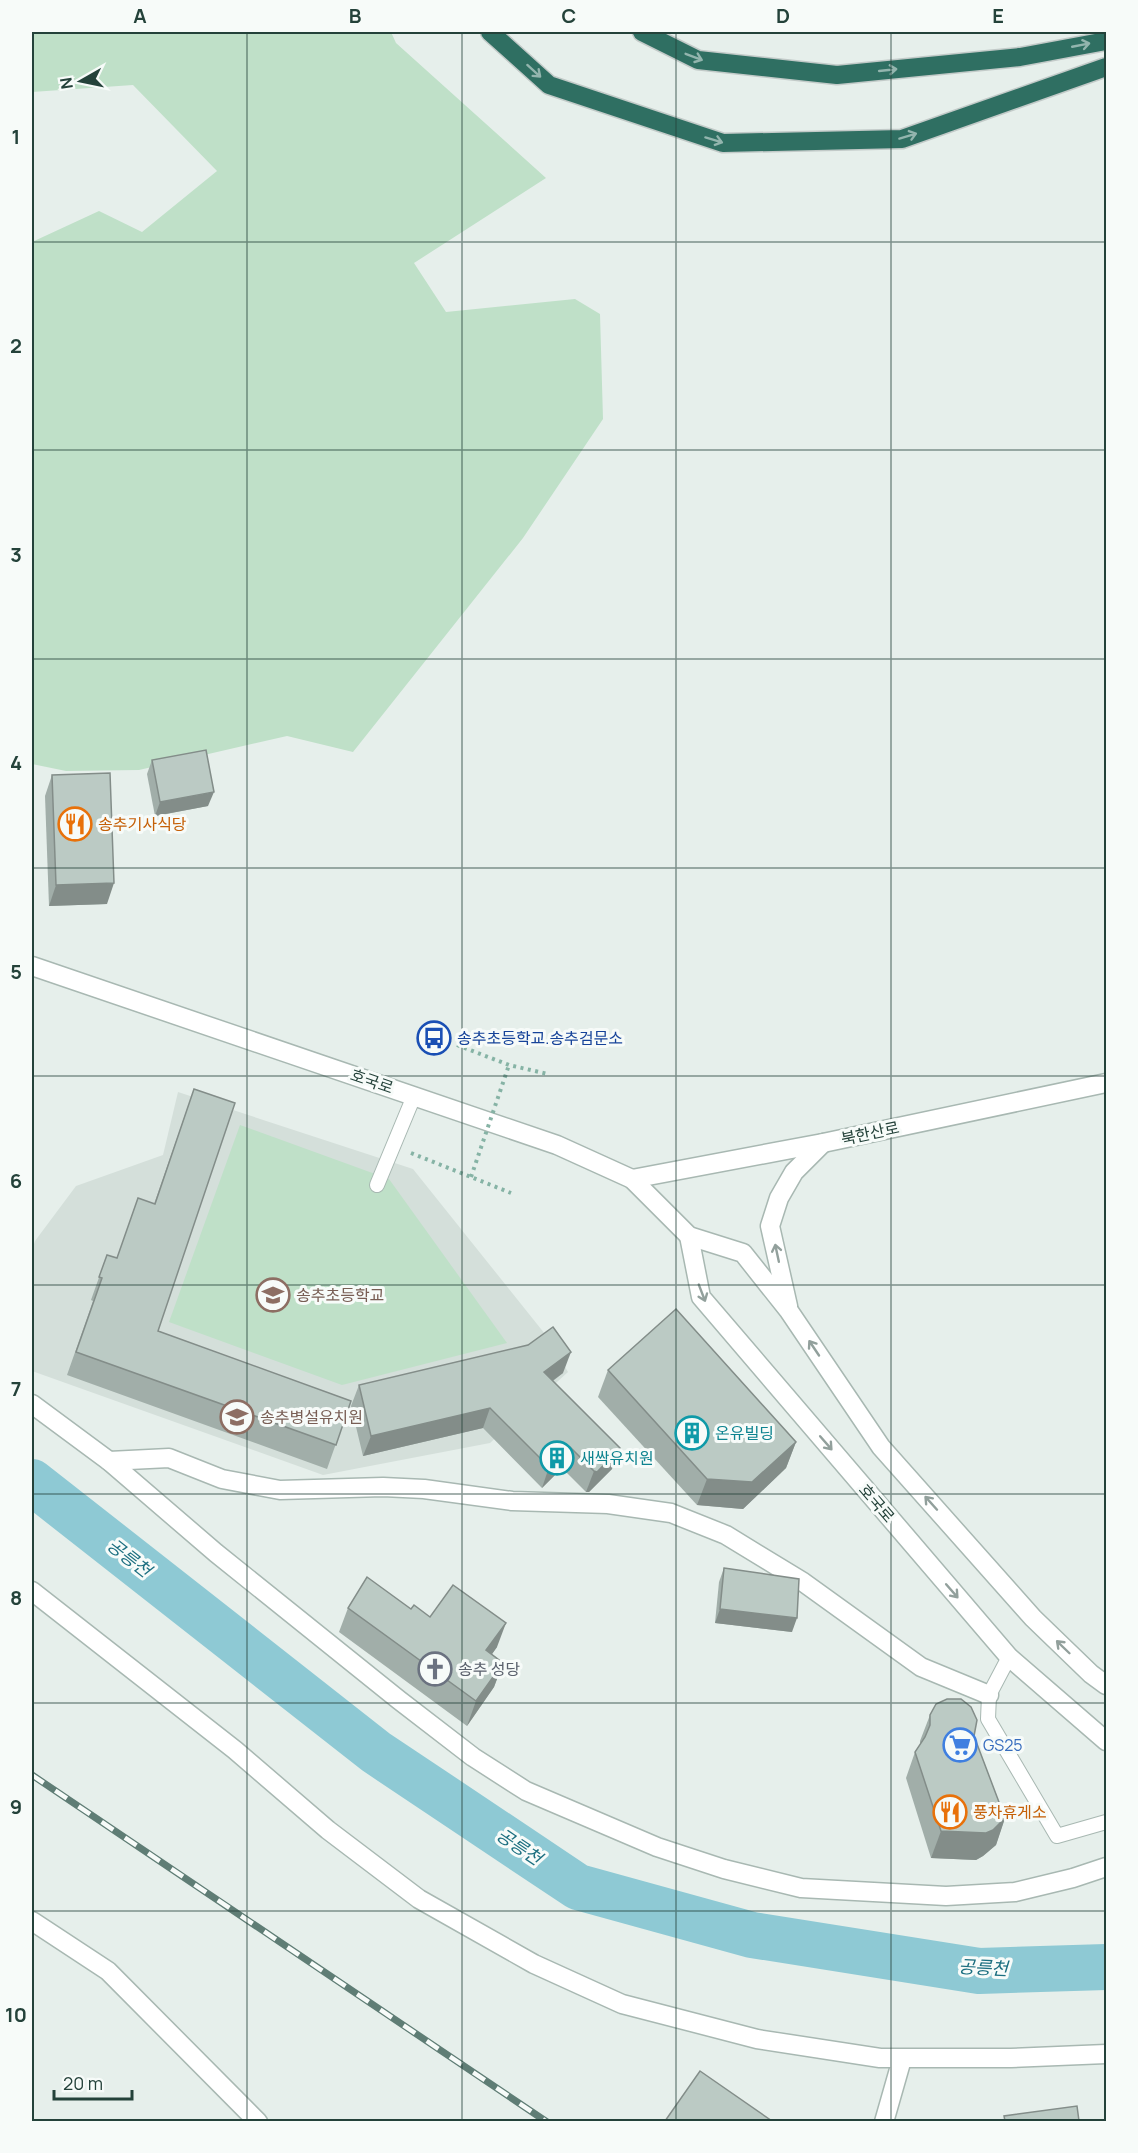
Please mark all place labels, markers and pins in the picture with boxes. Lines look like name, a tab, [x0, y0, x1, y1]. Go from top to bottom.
restaurant icon: 송추기사식당	[57, 806, 93, 842]
place label: 송추기사식당	[98, 813, 187, 835]
bus stop icon: 송추초등학교.송추검문소	[416, 1020, 452, 1056]
place label: 송추초등학교.송추검문소	[457, 1027, 623, 1049]
school or university icon: 송추초등학교	[255, 1277, 291, 1313]
place label: 송추초등학교	[296, 1284, 384, 1306]
school or university icon: 송추병설유치원	[219, 1399, 255, 1435]
place label: 송추병설유치원	[260, 1406, 363, 1428]
building icon: 온유빌딩	[674, 1415, 710, 1451]
place label: 온유빌딩	[715, 1422, 774, 1444]
building icon: 새싹유치원	[539, 1440, 575, 1476]
place label: 새싹유치원	[580, 1447, 654, 1469]
church icon: 송추 성당	[417, 1651, 453, 1687]
place label: 송추 성당	[458, 1658, 520, 1680]
supermarket icon: GS25	[942, 1727, 978, 1763]
place label: GS25	[983, 1734, 1023, 1756]
restaurant icon: 풍차휴게소	[932, 1794, 968, 1830]
place label: 풍차휴게소	[973, 1801, 1047, 1823]

